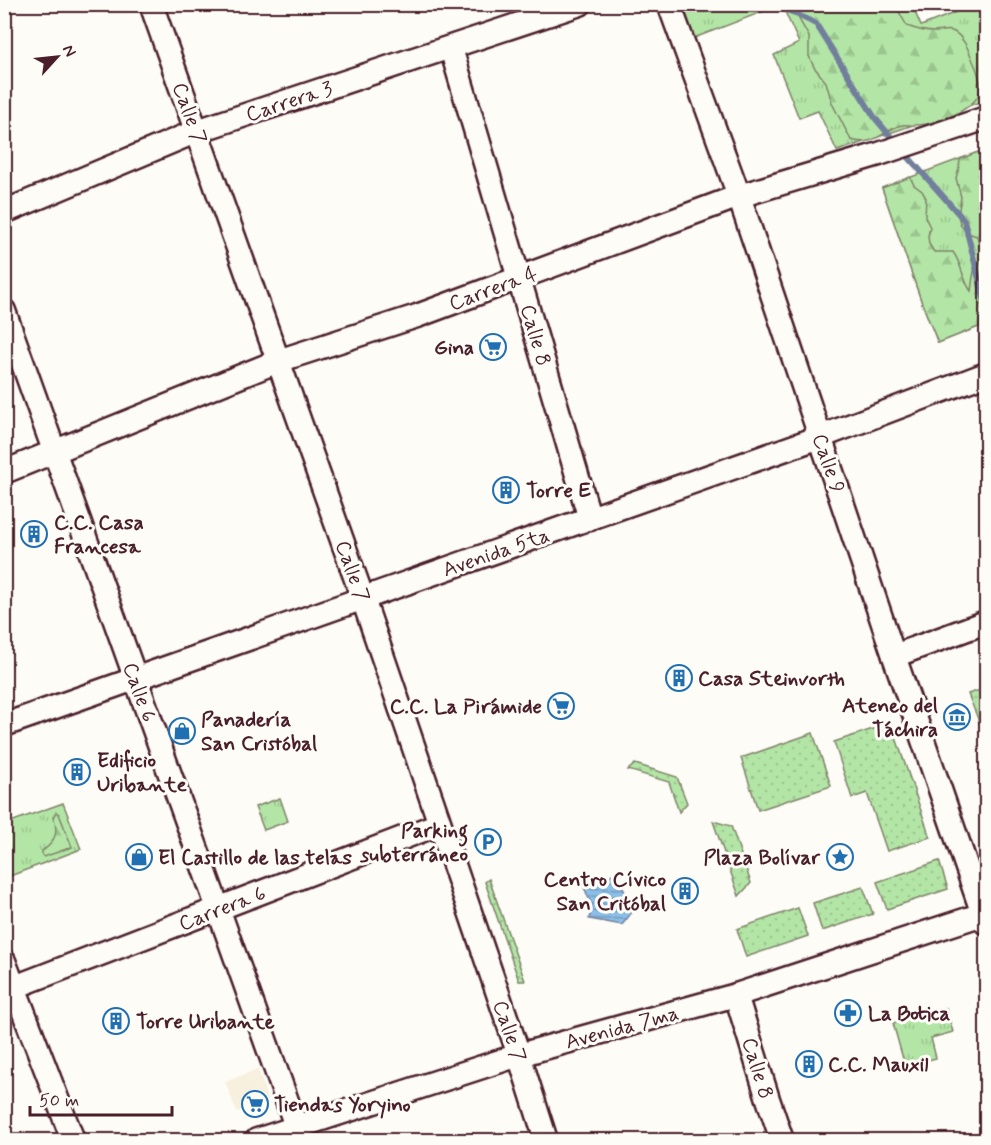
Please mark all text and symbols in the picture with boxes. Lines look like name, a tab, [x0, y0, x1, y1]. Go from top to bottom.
north arrow	[27, 27, 87, 87]
text: N	[57, 41, 81, 60]
street label: Carrera 3	[242, 75, 337, 129]
street label: Calle 7	[165, 79, 213, 148]
street label: Carrera 4	[445, 260, 542, 318]
street label: Calle 8	[513, 301, 557, 369]
supermarket icon: Gina	[478, 332, 508, 362]
place label: Gina	[434, 334, 474, 362]
street label: Calle 9	[805, 430, 851, 497]
building icon: Torre E	[491, 475, 521, 505]
place label: Torre E	[526, 477, 591, 505]
place label: C.C. Casa Francesa	[54, 509, 144, 561]
building icon: C.C. Casa Francesa	[19, 519, 49, 549]
street label: Avenida 5ta	[439, 522, 554, 584]
street label: Calle 7	[328, 537, 376, 606]
street label: Calle 6	[115, 659, 163, 726]
building icon: Casa Steinvorth	[664, 663, 694, 693]
place label: Casa Steinvorth	[698, 665, 845, 693]
supermarket icon: C.C. La Pirámide	[546, 691, 576, 721]
place label: Ateneo del Táchira	[842, 692, 938, 744]
place label: C.C. La Pirámide	[390, 693, 542, 721]
museum icon: Ateneo del Táchira	[942, 702, 972, 732]
place label: Panadería San Cristóbal	[201, 706, 317, 758]
shop icon: Panadería San Cristóbal	[167, 716, 197, 746]
place label: Edificio Uribante	[97, 747, 187, 799]
building icon: Edificio Uribante	[62, 757, 92, 787]
place label: Parking subterráneo	[359, 817, 468, 869]
parking icon: Parking subterráneo	[473, 827, 503, 857]
shop icon: El Castillo de las telas	[124, 842, 154, 872]
place icon: Plaza Bolívar	[825, 842, 855, 872]
place label: El Castillo de las telas	[158, 844, 352, 872]
place label: Plaza Bolívar	[703, 844, 821, 872]
place label: Centro Cívico San Critóbal	[543, 866, 666, 918]
building icon: Centro Cívico San Critóbal	[670, 876, 700, 906]
street label: Carrera 6	[175, 880, 270, 938]
street label: Calle 7	[485, 997, 533, 1066]
pharmacy icon: La Botica	[833, 998, 863, 1028]
street label: Avenida 7ma	[562, 999, 682, 1057]
place label: La Botica	[868, 1000, 950, 1028]
building icon: Torre Uribante	[101, 1006, 131, 1036]
place label: Torre Uribante	[136, 1008, 275, 1036]
street label: Calle 8	[734, 1034, 780, 1102]
building icon: C.C. Mauxil	[794, 1049, 824, 1079]
place label: C.C. Mauxil	[828, 1051, 929, 1079]
scale bar	[30, 1079, 172, 1117]
text: 50 m	[39, 1089, 79, 1113]
supermarket icon: Tiendas Yoryino	[240, 1089, 270, 1119]
place label: Tiendas Yoryino	[274, 1091, 411, 1119]

